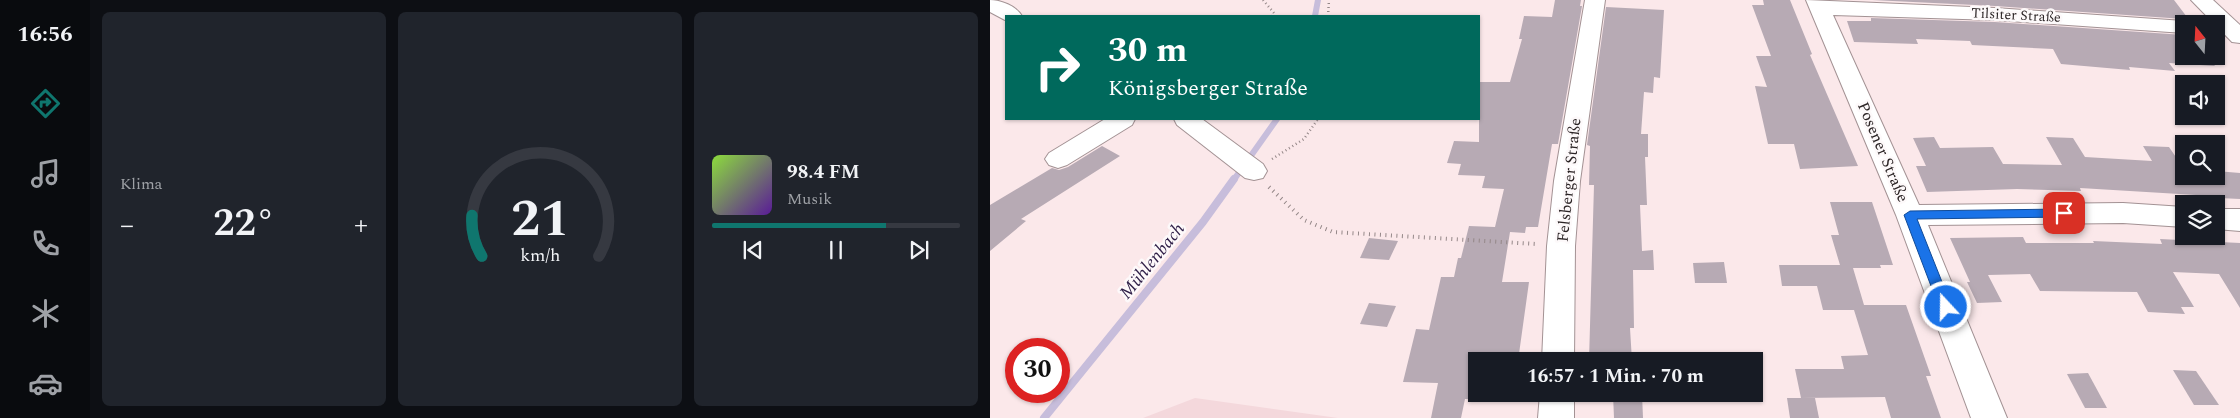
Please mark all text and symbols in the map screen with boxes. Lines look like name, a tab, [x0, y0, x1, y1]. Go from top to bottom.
street label: Tilsiter Straße	[1971, 2, 2062, 28]
north arrow	[2175, 15, 2225, 65]
map controls	[2175, 15, 2225, 245]
text: 16:56	[17, 18, 73, 51]
text: 30 m	[1108, 24, 1188, 77]
icon: right	[1025, 35, 1090, 100]
text: Königsberger Straße	[1108, 72, 1308, 105]
button: sound	[2175, 75, 2225, 125]
icon: directions	[28, 86, 63, 121]
street label: Posener Straße	[1851, 98, 1915, 206]
street label: Felsberger Straße	[1551, 117, 1587, 243]
button: search	[2175, 135, 2225, 185]
icon: music	[28, 156, 63, 191]
text: 98.4 FM	[787, 158, 860, 187]
text: Klima	[120, 172, 162, 196]
text: 21	[511, 180, 569, 259]
text: Musik	[787, 187, 832, 211]
pin	[2043, 192, 2085, 234]
text: 22°	[213, 195, 275, 253]
button: layers	[2175, 195, 2225, 245]
icon: arrive	[2050, 199, 2078, 227]
text: −	[120, 204, 134, 247]
text: +	[354, 204, 368, 247]
water label: Mühlenbach	[1113, 217, 1191, 305]
icon: phone	[28, 226, 63, 261]
icon: previous	[739, 236, 767, 264]
icon: pause	[822, 236, 850, 264]
icon: next	[905, 236, 933, 264]
text: km/h	[520, 242, 560, 269]
position arrow	[1919, 280, 1971, 332]
icon: climate	[28, 296, 63, 331]
speed limit sign: 30	[1005, 338, 1070, 403]
text: 16:57 · 1 Min. · 70 m	[1527, 362, 1704, 391]
icon: car	[28, 366, 63, 401]

